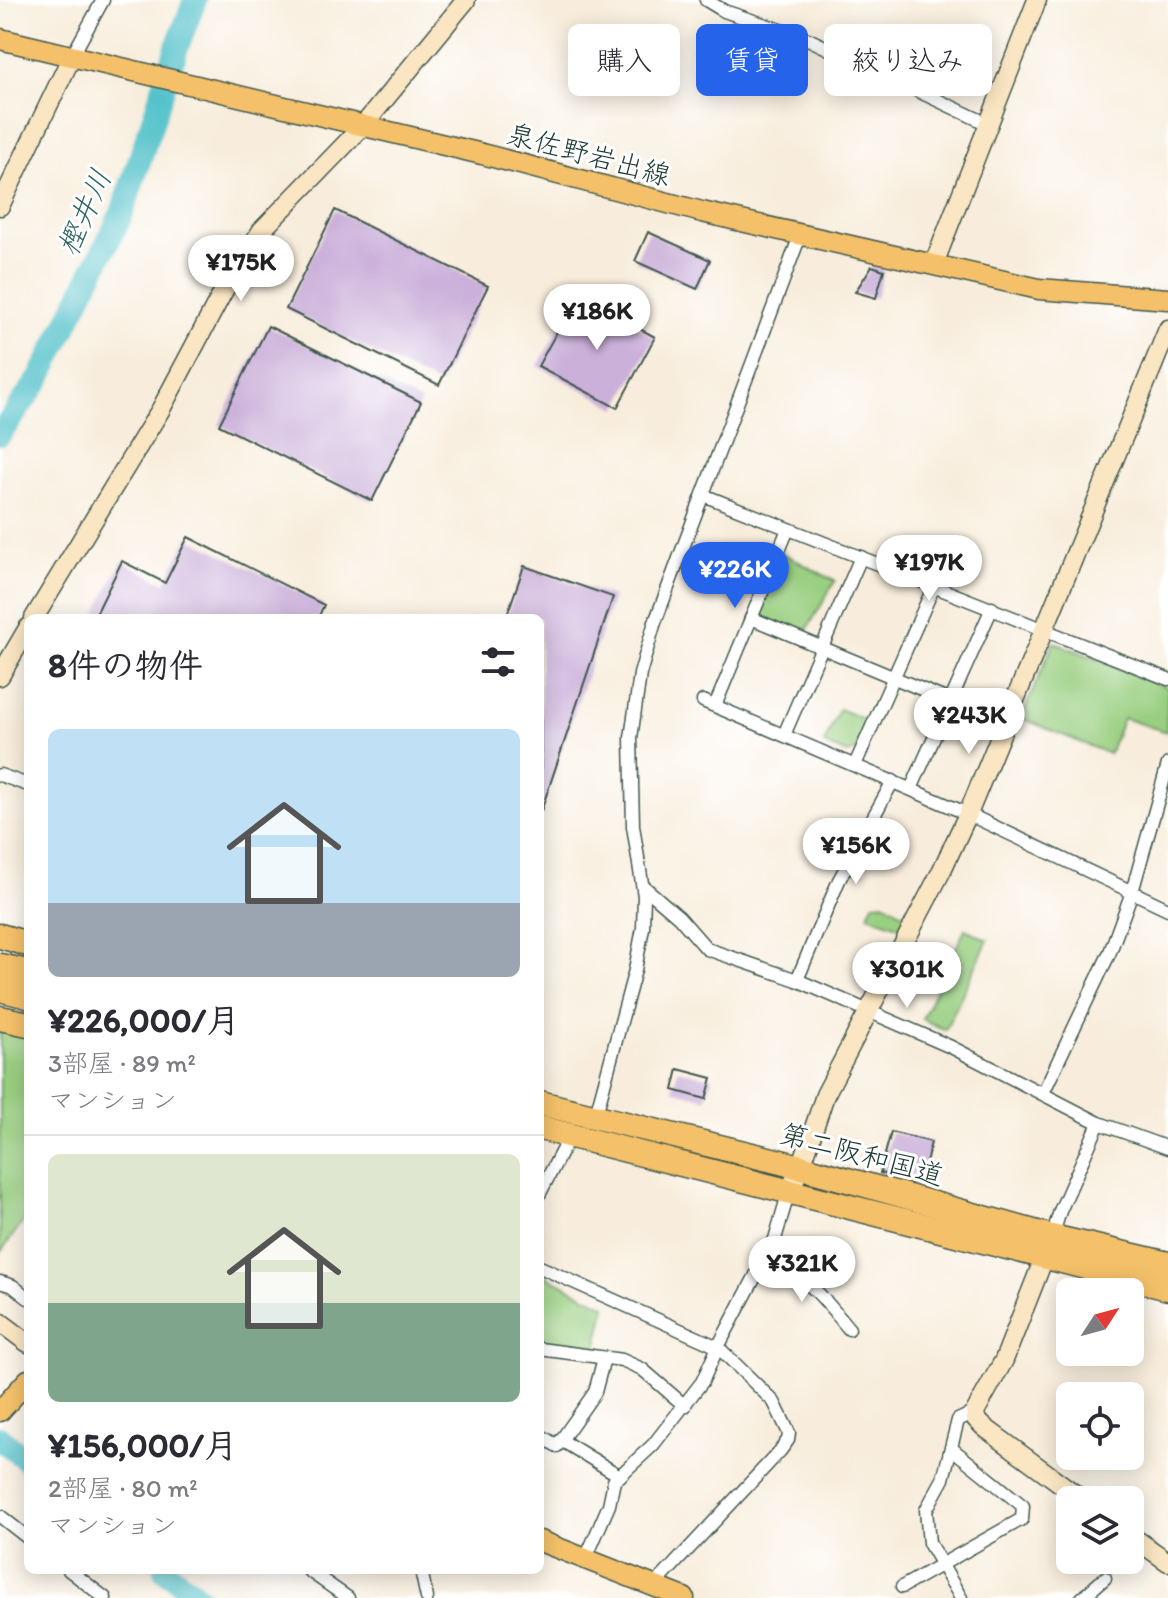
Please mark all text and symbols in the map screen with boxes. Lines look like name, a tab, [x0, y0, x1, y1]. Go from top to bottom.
chip: 購入	[568, 24, 680, 96]
chip: 賃貸	[696, 24, 808, 96]
chip: 絞り込み	[824, 24, 992, 96]
street label: 泉佐野岩出線	[503, 116, 675, 192]
water label: 樫井川	[49, 163, 119, 261]
pin: ¥175K	[185, 235, 297, 303]
text: ¥175K	[206, 245, 276, 277]
pin: ¥186K	[541, 284, 653, 352]
text: ¥186K	[561, 294, 633, 326]
pin: ¥197K	[873, 535, 985, 603]
pin: ¥226K	[679, 542, 791, 610]
text: ¥197K	[894, 545, 964, 577]
text: ¥226K	[699, 552, 771, 584]
icon: filters	[476, 640, 520, 684]
text: 8件の物件	[48, 645, 203, 686]
pin: ¥243K	[913, 688, 1025, 756]
text: ¥243K	[932, 698, 1006, 730]
icon: home	[212, 781, 356, 925]
pin: ¥156K	[800, 818, 912, 886]
text: ¥156K	[821, 828, 891, 860]
pin: ¥301K	[851, 942, 963, 1010]
text: ¥301K	[870, 952, 944, 984]
text: ¥226,000/月	[48, 1000, 240, 1041]
text: 3部屋 · 89 m²	[48, 1047, 196, 1079]
text: マンション	[48, 1084, 177, 1116]
street label: 第二阪和国道	[776, 1116, 948, 1192]
icon: home	[212, 1206, 356, 1350]
pin: ¥321K	[746, 1236, 858, 1304]
text: ¥321K	[766, 1246, 838, 1278]
north arrow	[1056, 1278, 1144, 1366]
map controls	[1056, 1278, 1144, 1574]
button: locate	[1056, 1382, 1144, 1470]
text: ¥156,000/月	[48, 1425, 238, 1466]
text: 2部屋 · 80 m²	[48, 1472, 198, 1504]
button: layers	[1056, 1486, 1144, 1574]
text: マンション	[48, 1509, 177, 1541]

